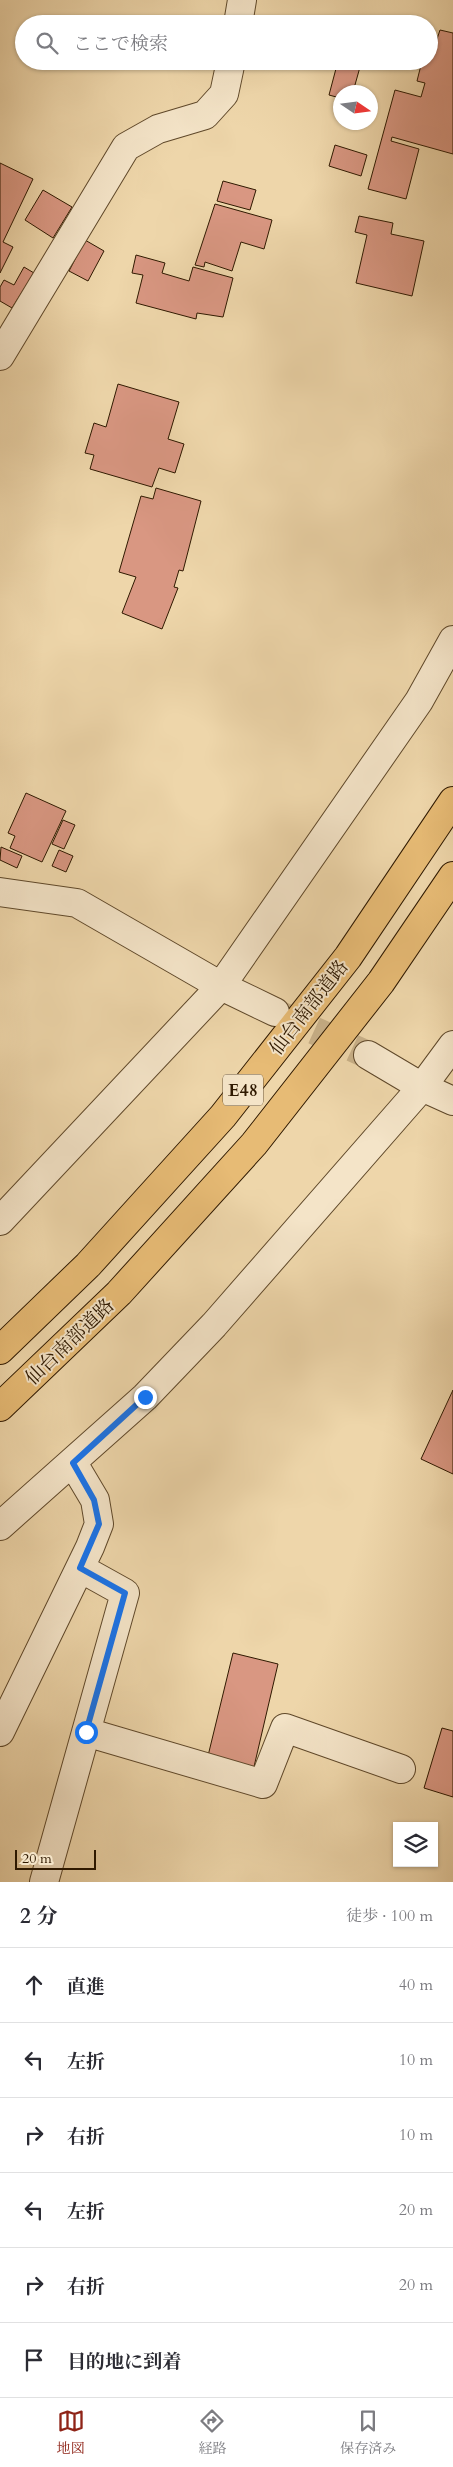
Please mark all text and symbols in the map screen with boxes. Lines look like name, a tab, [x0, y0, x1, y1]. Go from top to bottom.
search box	[15, 15, 438, 70]
icon: search	[33, 29, 61, 57]
text: ここで検索	[73, 31, 168, 57]
north arrow	[333, 85, 378, 130]
street label: 仙台南部道路	[263, 955, 354, 1061]
road number: E48	[223, 1074, 263, 1106]
street label: 仙台南部道路	[20, 1293, 120, 1391]
route end	[134, 1386, 157, 1409]
route start	[75, 1721, 98, 1744]
map controls	[393, 1822, 438, 1867]
button: layers	[393, 1822, 438, 1867]
scale bar	[15, 1847, 96, 1870]
text: 20 m	[22, 1849, 52, 1868]
text: 2 分	[20, 1902, 57, 1931]
text: 徒歩 · 100 m	[346, 1905, 433, 1927]
icon: ahead	[20, 1971, 48, 1999]
text: 直進	[67, 1974, 105, 2000]
text: 40 m	[399, 1974, 433, 1996]
icon: left	[20, 2046, 48, 2074]
text: 左折	[67, 2049, 105, 2075]
text: 10 m	[399, 2049, 433, 2071]
icon: right	[20, 2121, 48, 2149]
text: 右折	[67, 2124, 105, 2150]
text: 10 m	[399, 2124, 433, 2146]
icon: left	[20, 2196, 48, 2224]
text: 左折	[67, 2199, 105, 2225]
text: 20 m	[399, 2199, 433, 2221]
icon: right	[20, 2271, 48, 2299]
text: 右折	[67, 2274, 105, 2300]
text: 20 m	[399, 2274, 433, 2296]
icon: arrive	[20, 2346, 48, 2374]
text: 目的地に到着	[67, 2349, 181, 2375]
tab: 地図	[57, 2407, 85, 2458]
tab: 経路	[198, 2407, 226, 2458]
tab: 保存済み	[340, 2407, 396, 2458]

